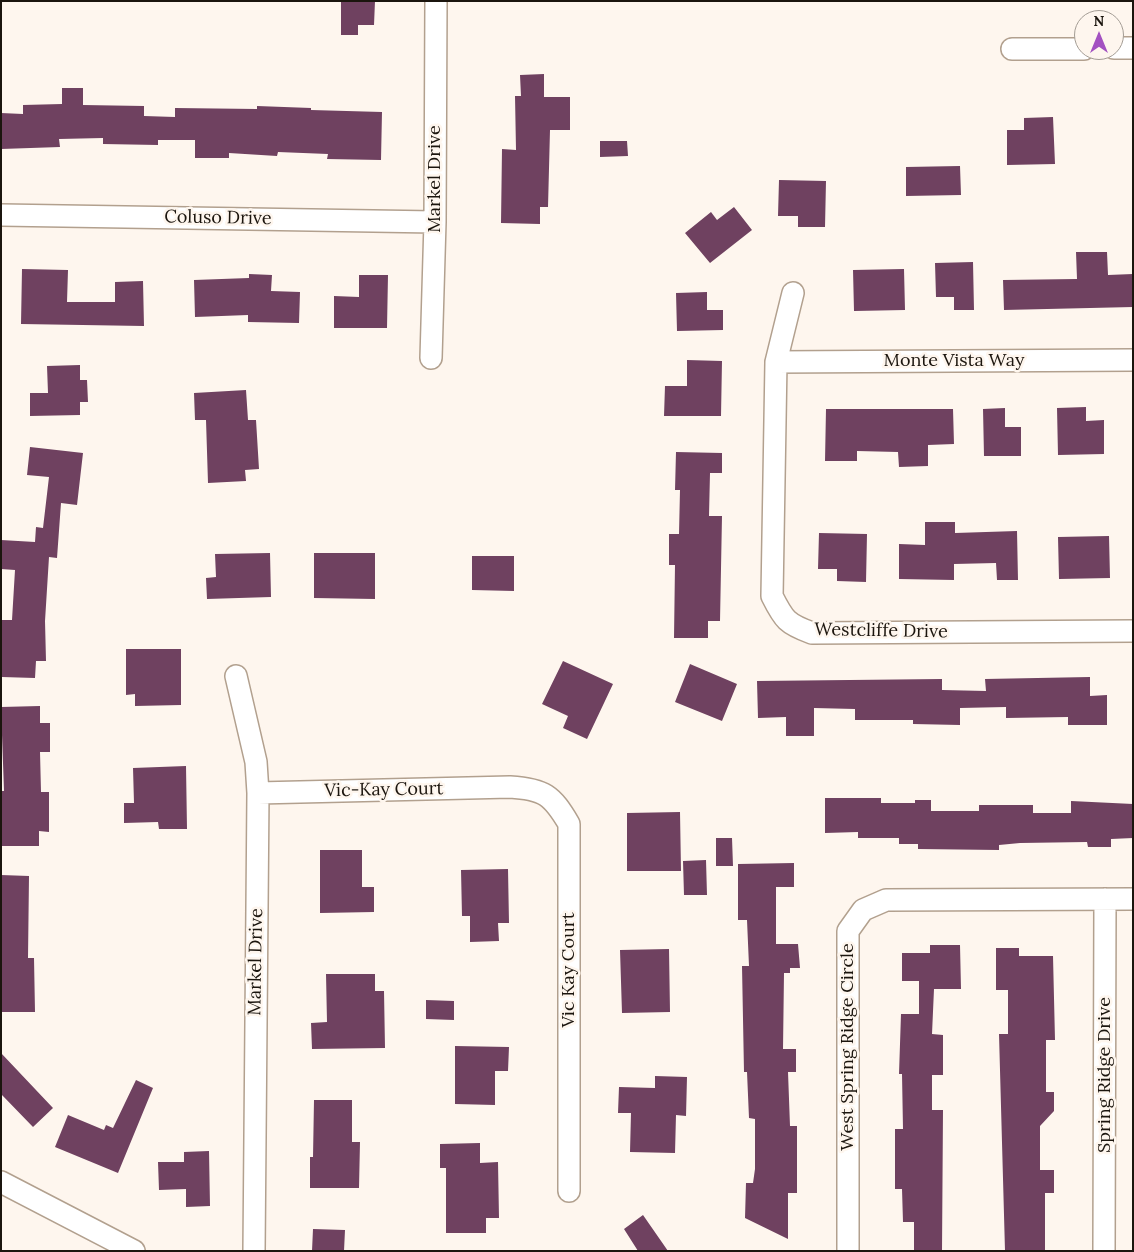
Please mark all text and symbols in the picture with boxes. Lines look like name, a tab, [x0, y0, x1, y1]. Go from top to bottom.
north arrow	[1074, 10, 1124, 60]
text: N	[1094, 12, 1104, 30]
street label: Markel Drive	[424, 125, 446, 233]
street label: Coluso Drive	[164, 206, 272, 230]
street label: Monte Vista Way	[884, 350, 1024, 372]
street label: Westcliffe Drive	[814, 619, 948, 643]
street label: Vic-Kay Court	[324, 778, 444, 802]
street label: Markel Drive	[244, 908, 268, 1016]
street label: Vic Kay Court	[558, 912, 580, 1028]
street label: West Spring Ridge Circle	[837, 943, 859, 1151]
street label: Spring Ridge Drive	[1094, 997, 1116, 1153]

